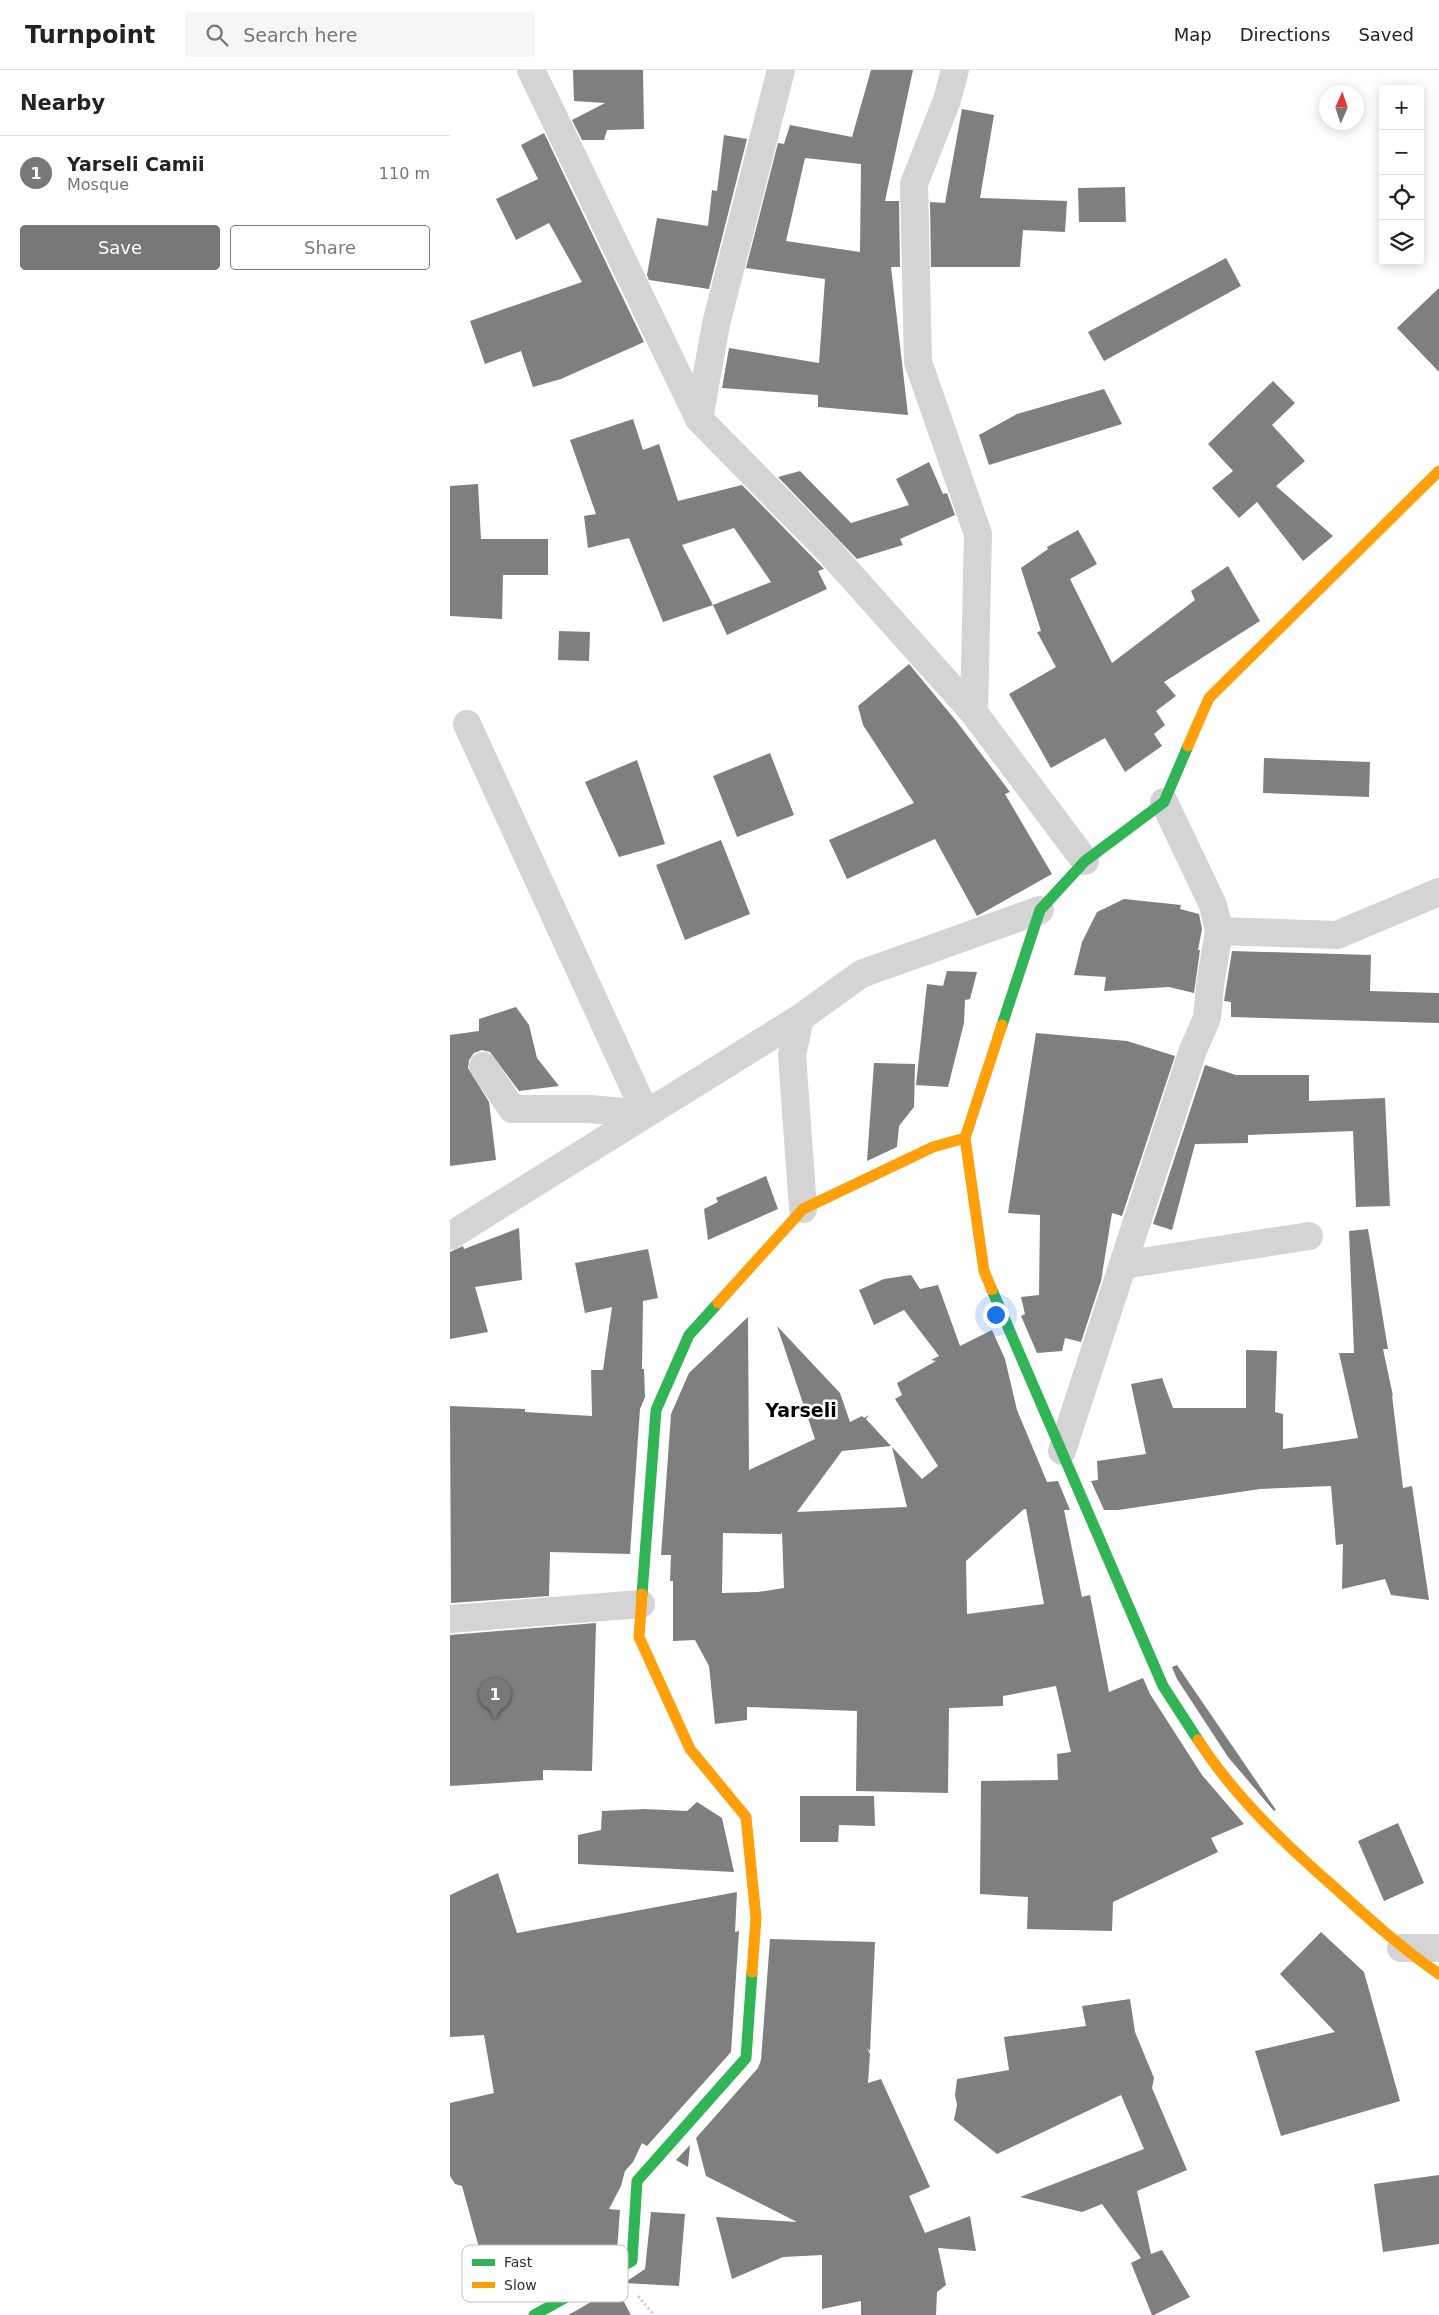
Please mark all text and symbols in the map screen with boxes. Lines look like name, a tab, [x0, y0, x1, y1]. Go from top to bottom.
search box	[185, 12, 535, 57]
text: Turnpoint	[25, 21, 155, 49]
icon: search	[203, 21, 231, 49]
text: Search here	[243, 24, 357, 46]
text: Map	[1174, 24, 1212, 45]
text: Directions	[1240, 24, 1330, 45]
text: Saved	[1358, 24, 1414, 45]
north arrow	[1319, 85, 1364, 130]
map controls	[1379, 85, 1424, 265]
button: +	[1379, 85, 1424, 130]
text: Nearby	[20, 91, 105, 115]
button: −	[1379, 130, 1424, 175]
text: Yarseli Camii	[67, 153, 205, 175]
text: 1	[30, 164, 42, 183]
text: 110 m	[379, 164, 430, 183]
text: Mosque	[67, 175, 129, 194]
button: locate	[1379, 175, 1424, 220]
button: layers	[1379, 220, 1424, 265]
button: Save	[20, 225, 220, 270]
button: Share	[230, 225, 430, 270]
your location	[983, 1302, 1009, 1328]
district label: Yarseli	[764, 1399, 837, 1421]
pin: 1	[479, 1678, 511, 1719]
legend	[462, 2245, 628, 2302]
text: Fast	[504, 2254, 533, 2270]
text: Slow	[504, 2277, 537, 2293]

